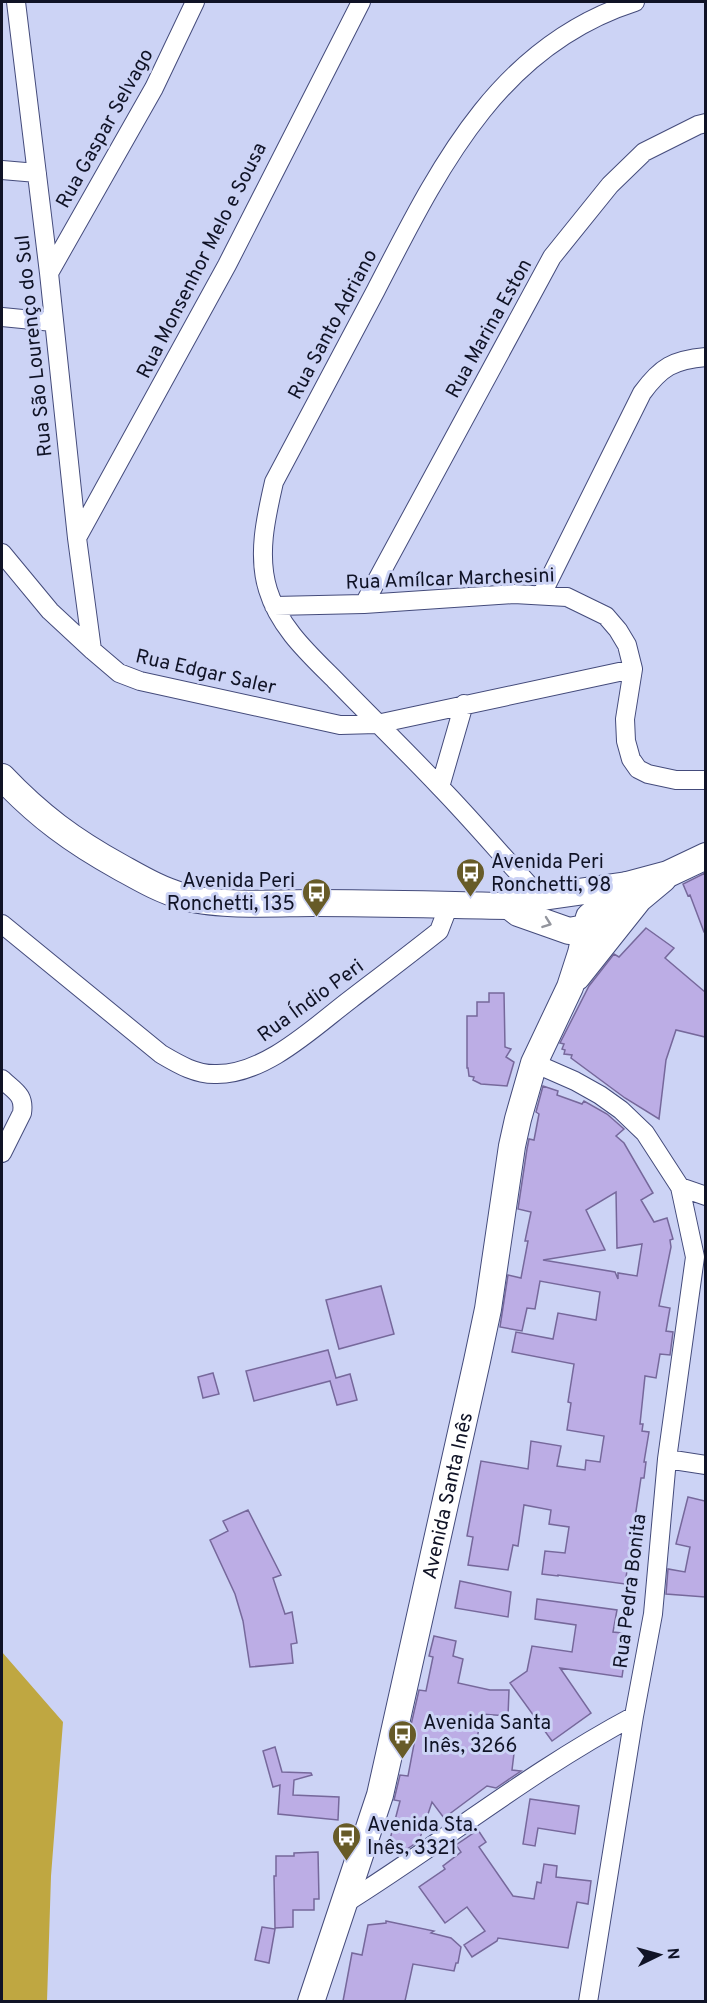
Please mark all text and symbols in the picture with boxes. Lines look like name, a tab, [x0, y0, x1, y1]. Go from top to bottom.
street label: Rua Gaspar Selvago	[51, 45, 160, 213]
street label: Rua Monsenhor Melo e Sousa	[132, 138, 274, 383]
street label: Rua São Lourenço do Sul	[10, 233, 60, 458]
street label: Rua Santo Adriano	[283, 245, 384, 405]
street label: Rua Marina Eston	[441, 255, 539, 403]
street label: Rua Amílcar Marchesini	[345, 563, 555, 597]
street label: Rua Edgar Saler	[133, 644, 278, 702]
place label: Avenida Peri Ronchetti, 98	[491, 850, 611, 899]
bus stop icon: Avenida Peri Ronchetti, 98	[454, 856, 486, 898]
place label: Avenida Peri Ronchetti, 135	[167, 869, 295, 918]
bus stop icon: Avenida Peri Ronchetti, 135	[300, 876, 332, 918]
one-way arrow	[541, 915, 552, 928]
street label: Rua Índio Peri	[252, 953, 370, 1049]
street label: Avenida Santa Inês	[418, 1410, 480, 1582]
street label: Rua Pedra Bonita	[609, 1512, 653, 1670]
place label: Avenida Santa Inês, 3266	[423, 1711, 551, 1760]
bus stop icon: Avenida Santa Inês, 3266	[386, 1718, 418, 1760]
place label: Avenida Sta. Inês, 3321	[367, 1813, 478, 1862]
bus stop icon: Avenida Sta. Inês, 3321	[330, 1820, 362, 1862]
north arrow	[629, 1925, 689, 1985]
text: N	[661, 1947, 682, 1960]

